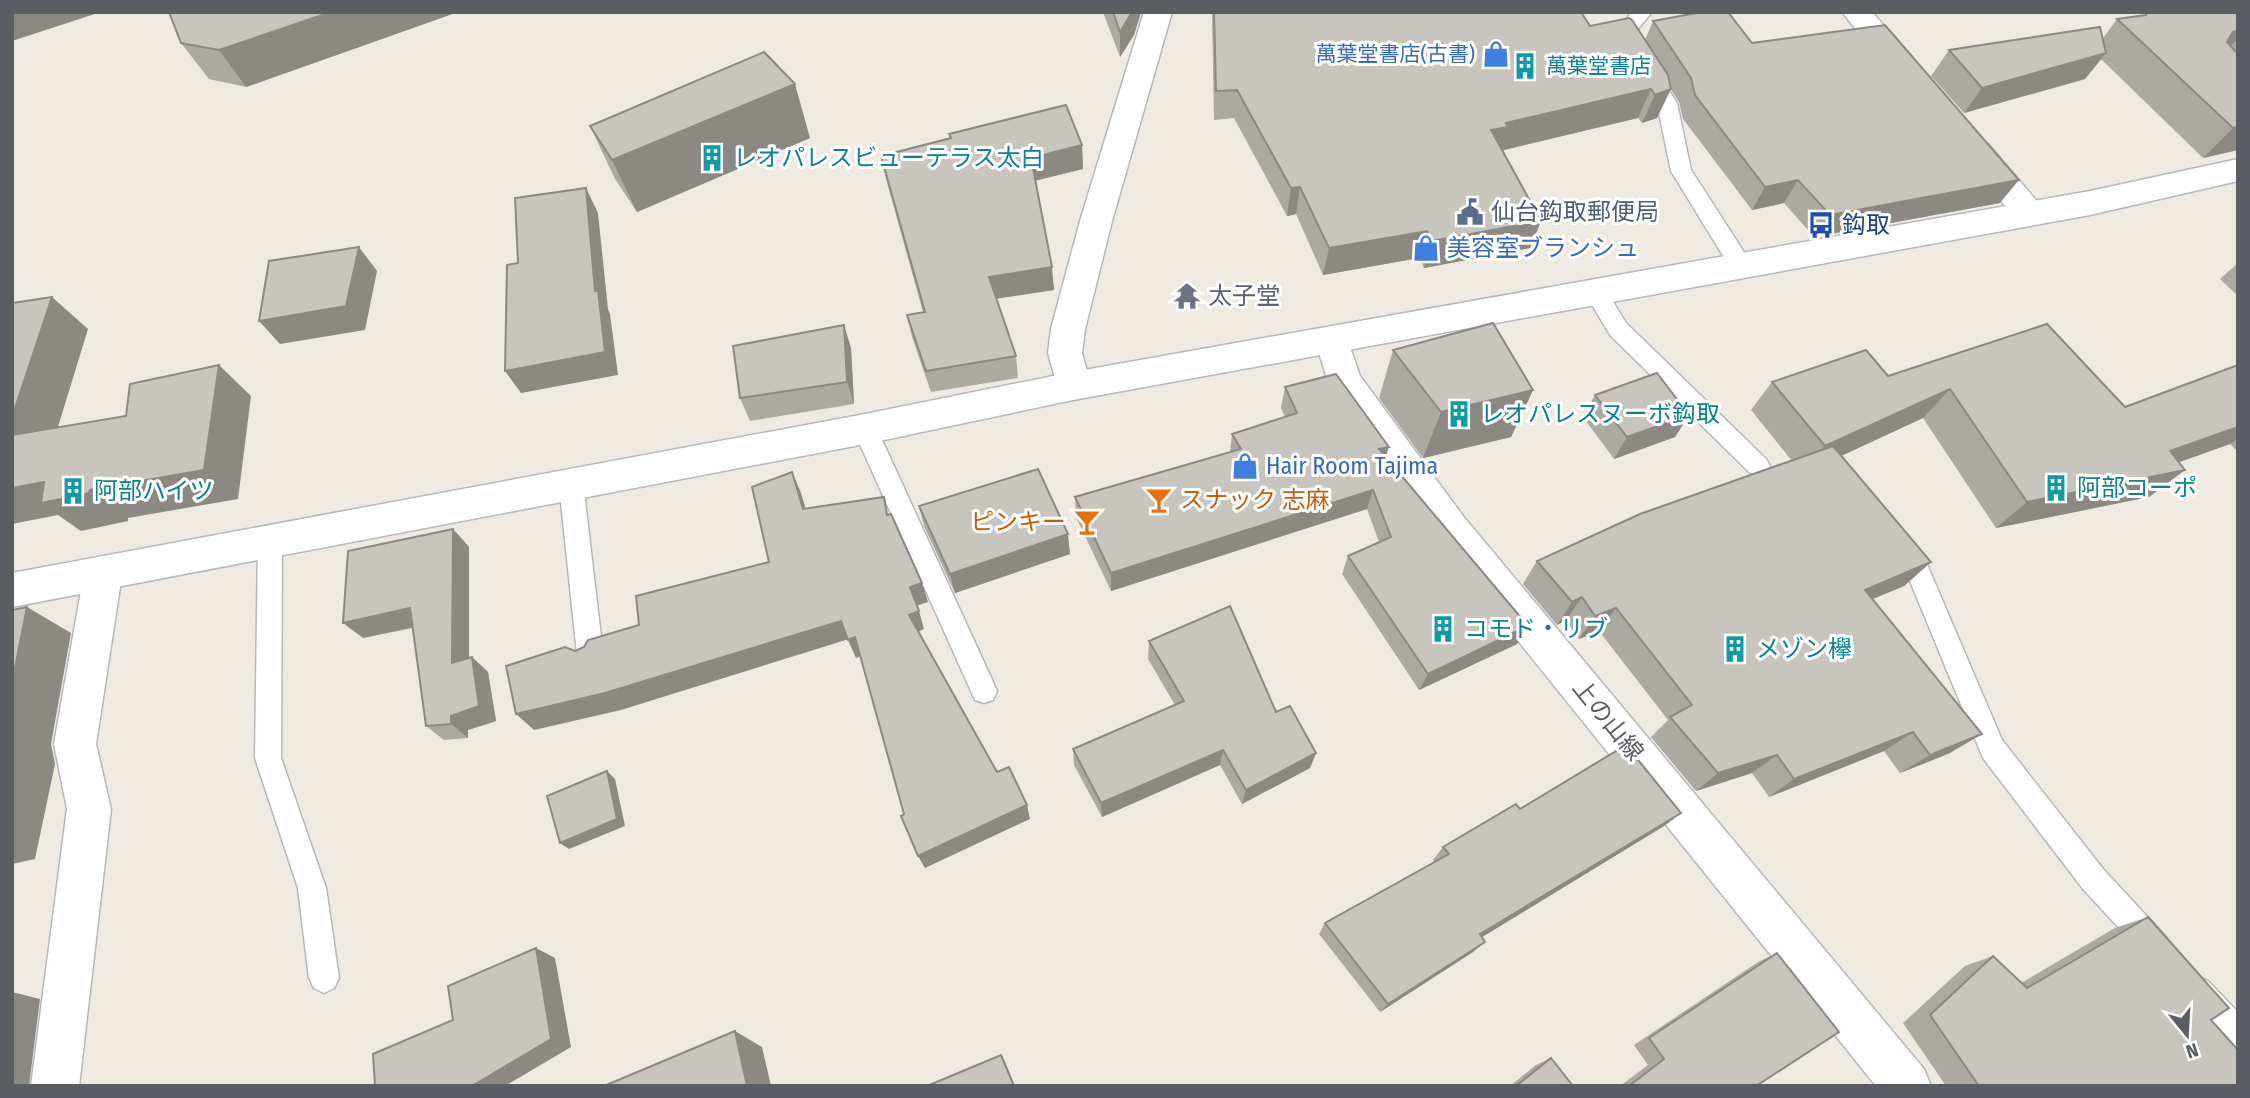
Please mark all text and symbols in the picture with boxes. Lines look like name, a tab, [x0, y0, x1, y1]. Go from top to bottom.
shop icon: 萬葉堂書店(古書)	[1481, 39, 1511, 69]
place label: 萬葉堂書店(古書)	[1316, 41, 1475, 67]
building icon: 萬葉堂書店	[1510, 51, 1540, 81]
place label: 萬葉堂書店	[1546, 53, 1651, 79]
building icon: レオパレスビューテラス太白	[697, 143, 727, 173]
place label: レオパレスビューテラス太白	[733, 144, 1045, 172]
public building icon: 仙台鈎取郵便局	[1455, 197, 1485, 227]
place label: 仙台鈎取郵便局	[1491, 198, 1659, 226]
bus stop icon: 鈎取	[1806, 210, 1836, 240]
place label: 鈎取	[1842, 211, 1890, 239]
shop icon: 美容室ブランシュ	[1411, 233, 1441, 263]
place label: 美容室ブランシュ	[1447, 234, 1639, 262]
temple icon: 太子堂	[1172, 281, 1202, 311]
place label: 太子堂	[1208, 282, 1280, 310]
building icon: レオパレスヌーボ鈎取	[1444, 399, 1474, 429]
place label: レオパレスヌーボ鈎取	[1480, 400, 1720, 428]
shop icon: Hair Room Tajima	[1230, 451, 1260, 481]
place label: Hair Room Tajima	[1266, 452, 1438, 480]
building icon: 阿部コーポ	[2041, 473, 2071, 503]
place label: 阿部コーポ	[2077, 474, 2197, 502]
building icon: 阿部ハイツ	[58, 476, 88, 506]
place label: 阿部ハイツ	[94, 477, 214, 505]
bar icon: スナック 志麻	[1144, 485, 1174, 515]
place label: スナック 志麻	[1180, 486, 1330, 514]
bar icon: ピンキー	[1072, 507, 1102, 537]
place label: ピンキー	[970, 508, 1066, 536]
building icon: コモド・リブ	[1428, 614, 1458, 644]
place label: コモド・リブ	[1464, 615, 1608, 643]
building icon: メゾン欅	[1720, 634, 1750, 664]
place label: メゾン欅	[1756, 635, 1852, 663]
street label: 上の山線	[1567, 674, 1649, 766]
north arrow	[2152, 1000, 2222, 1070]
text: N	[2183, 1038, 2201, 1063]

